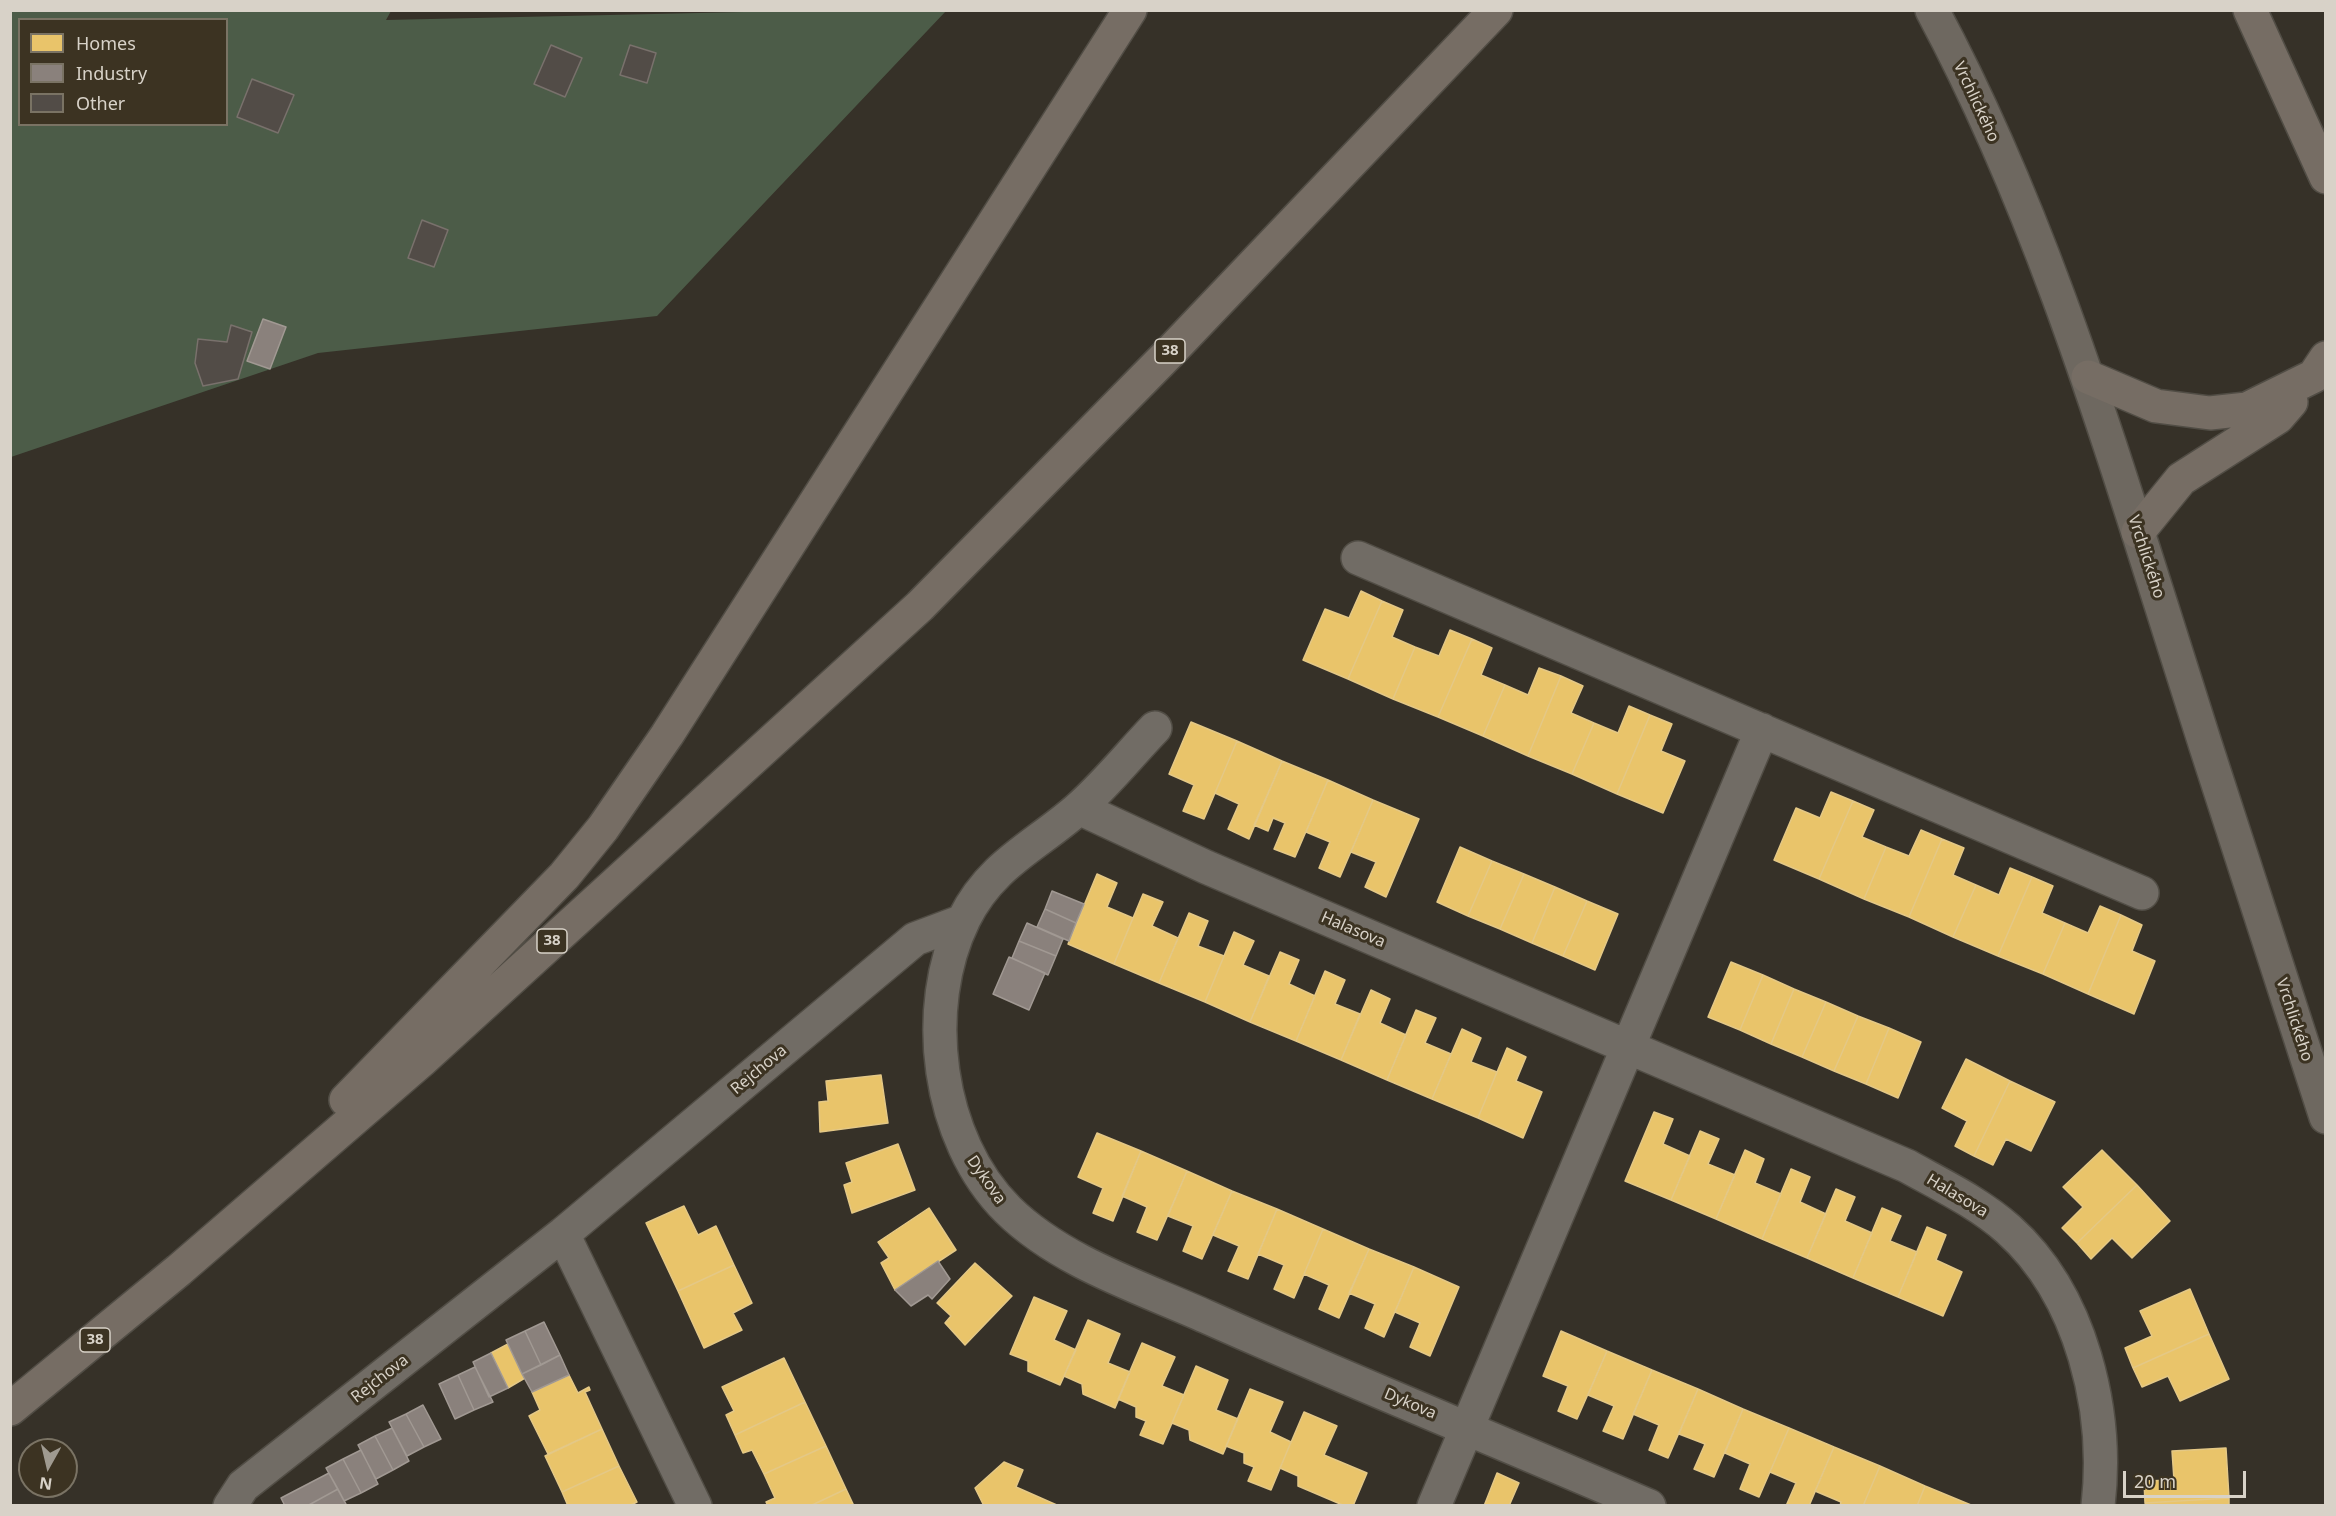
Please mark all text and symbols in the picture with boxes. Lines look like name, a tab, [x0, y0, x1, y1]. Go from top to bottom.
legend	[18, 18, 228, 126]
text: Homes	[76, 31, 136, 55]
street label: Vrchlického	[1949, 59, 2003, 145]
text: Industry	[76, 61, 147, 85]
text: Other	[76, 91, 125, 115]
road number: 38	[1155, 339, 1185, 363]
street label: Vrchlického	[2124, 513, 2168, 601]
street label: Halasova	[1318, 908, 1388, 952]
road number: 38	[537, 929, 567, 953]
street label: Vrchlického	[2272, 976, 2316, 1064]
street label: Rejchova	[727, 1041, 791, 1099]
street label: Dykova	[962, 1152, 1010, 1208]
street label: Halasova	[1923, 1170, 1991, 1222]
road number: 38	[80, 1328, 110, 1352]
street label: Rejchova	[348, 1351, 412, 1407]
street label: Dykova	[1381, 1384, 1439, 1424]
north arrow	[18, 1438, 78, 1498]
scale bar	[2126, 1459, 2249, 1497]
text: 20 m	[2134, 1469, 2176, 1493]
text: N	[38, 1472, 54, 1496]

